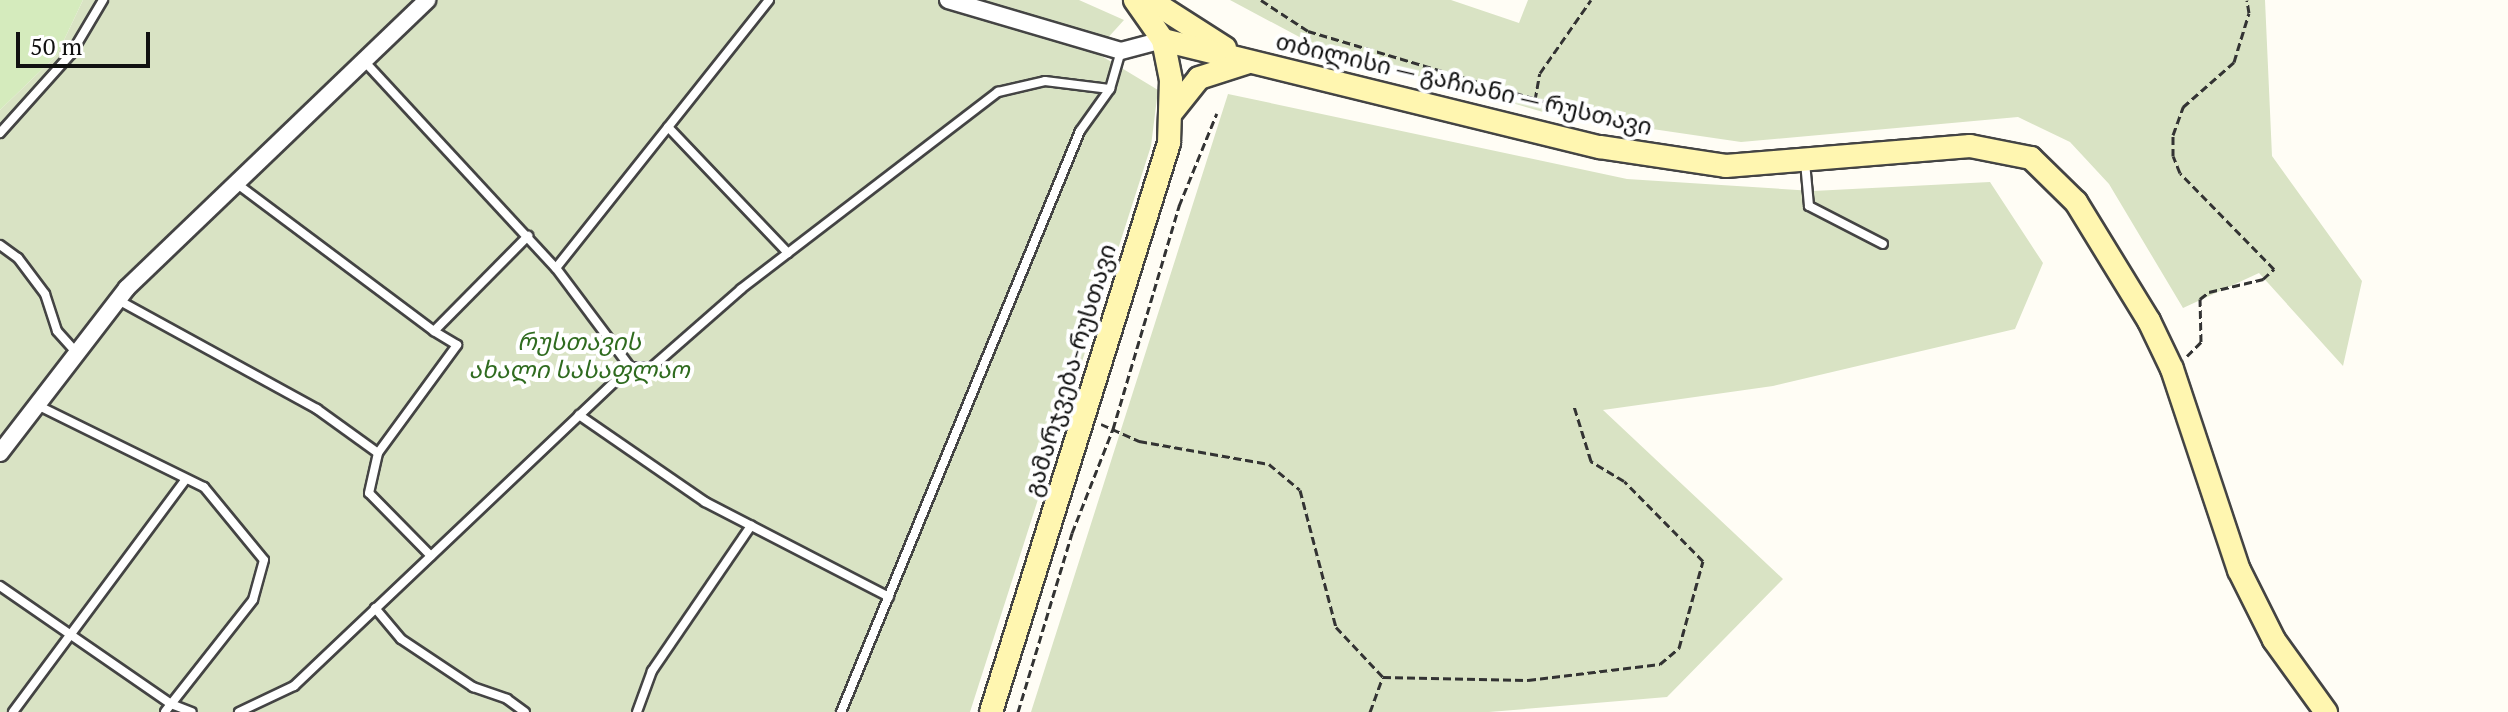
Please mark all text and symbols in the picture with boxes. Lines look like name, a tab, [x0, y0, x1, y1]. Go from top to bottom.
scale bar	[20, 16, 154, 66]
street label: თბილისი — გაჩიანი — რუსთავი	[1271, 26, 1657, 142]
text: 50 m	[30, 30, 82, 62]
street label: გამარჯვება-რუსთავი	[1018, 240, 1122, 500]
park label: რუსთავის ახალი სასაფლაო	[468, 328, 690, 384]

